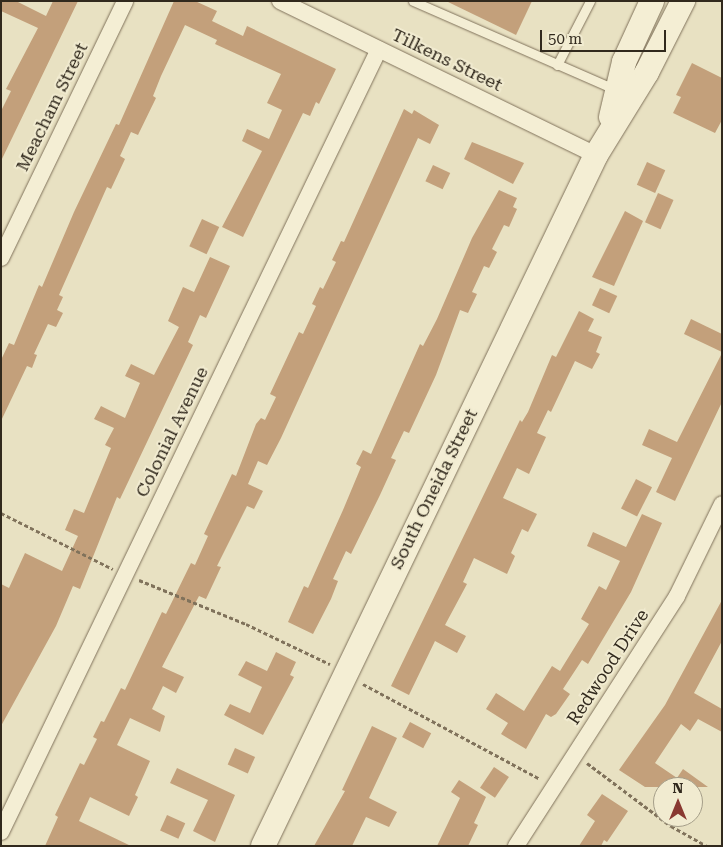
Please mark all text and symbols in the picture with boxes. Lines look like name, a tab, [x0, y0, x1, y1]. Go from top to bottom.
scale bar	[543, 20, 669, 52]
street label: Tilkens Street	[388, 24, 506, 96]
text: 50 m	[548, 30, 582, 48]
street label: Meacham Street	[12, 39, 92, 175]
street label: Colonial Avenue	[131, 363, 213, 501]
street label: South Oneida Street	[386, 405, 482, 573]
street label: Redwood Drive	[563, 605, 653, 729]
north arrow	[653, 777, 703, 827]
text: N	[673, 780, 683, 796]

